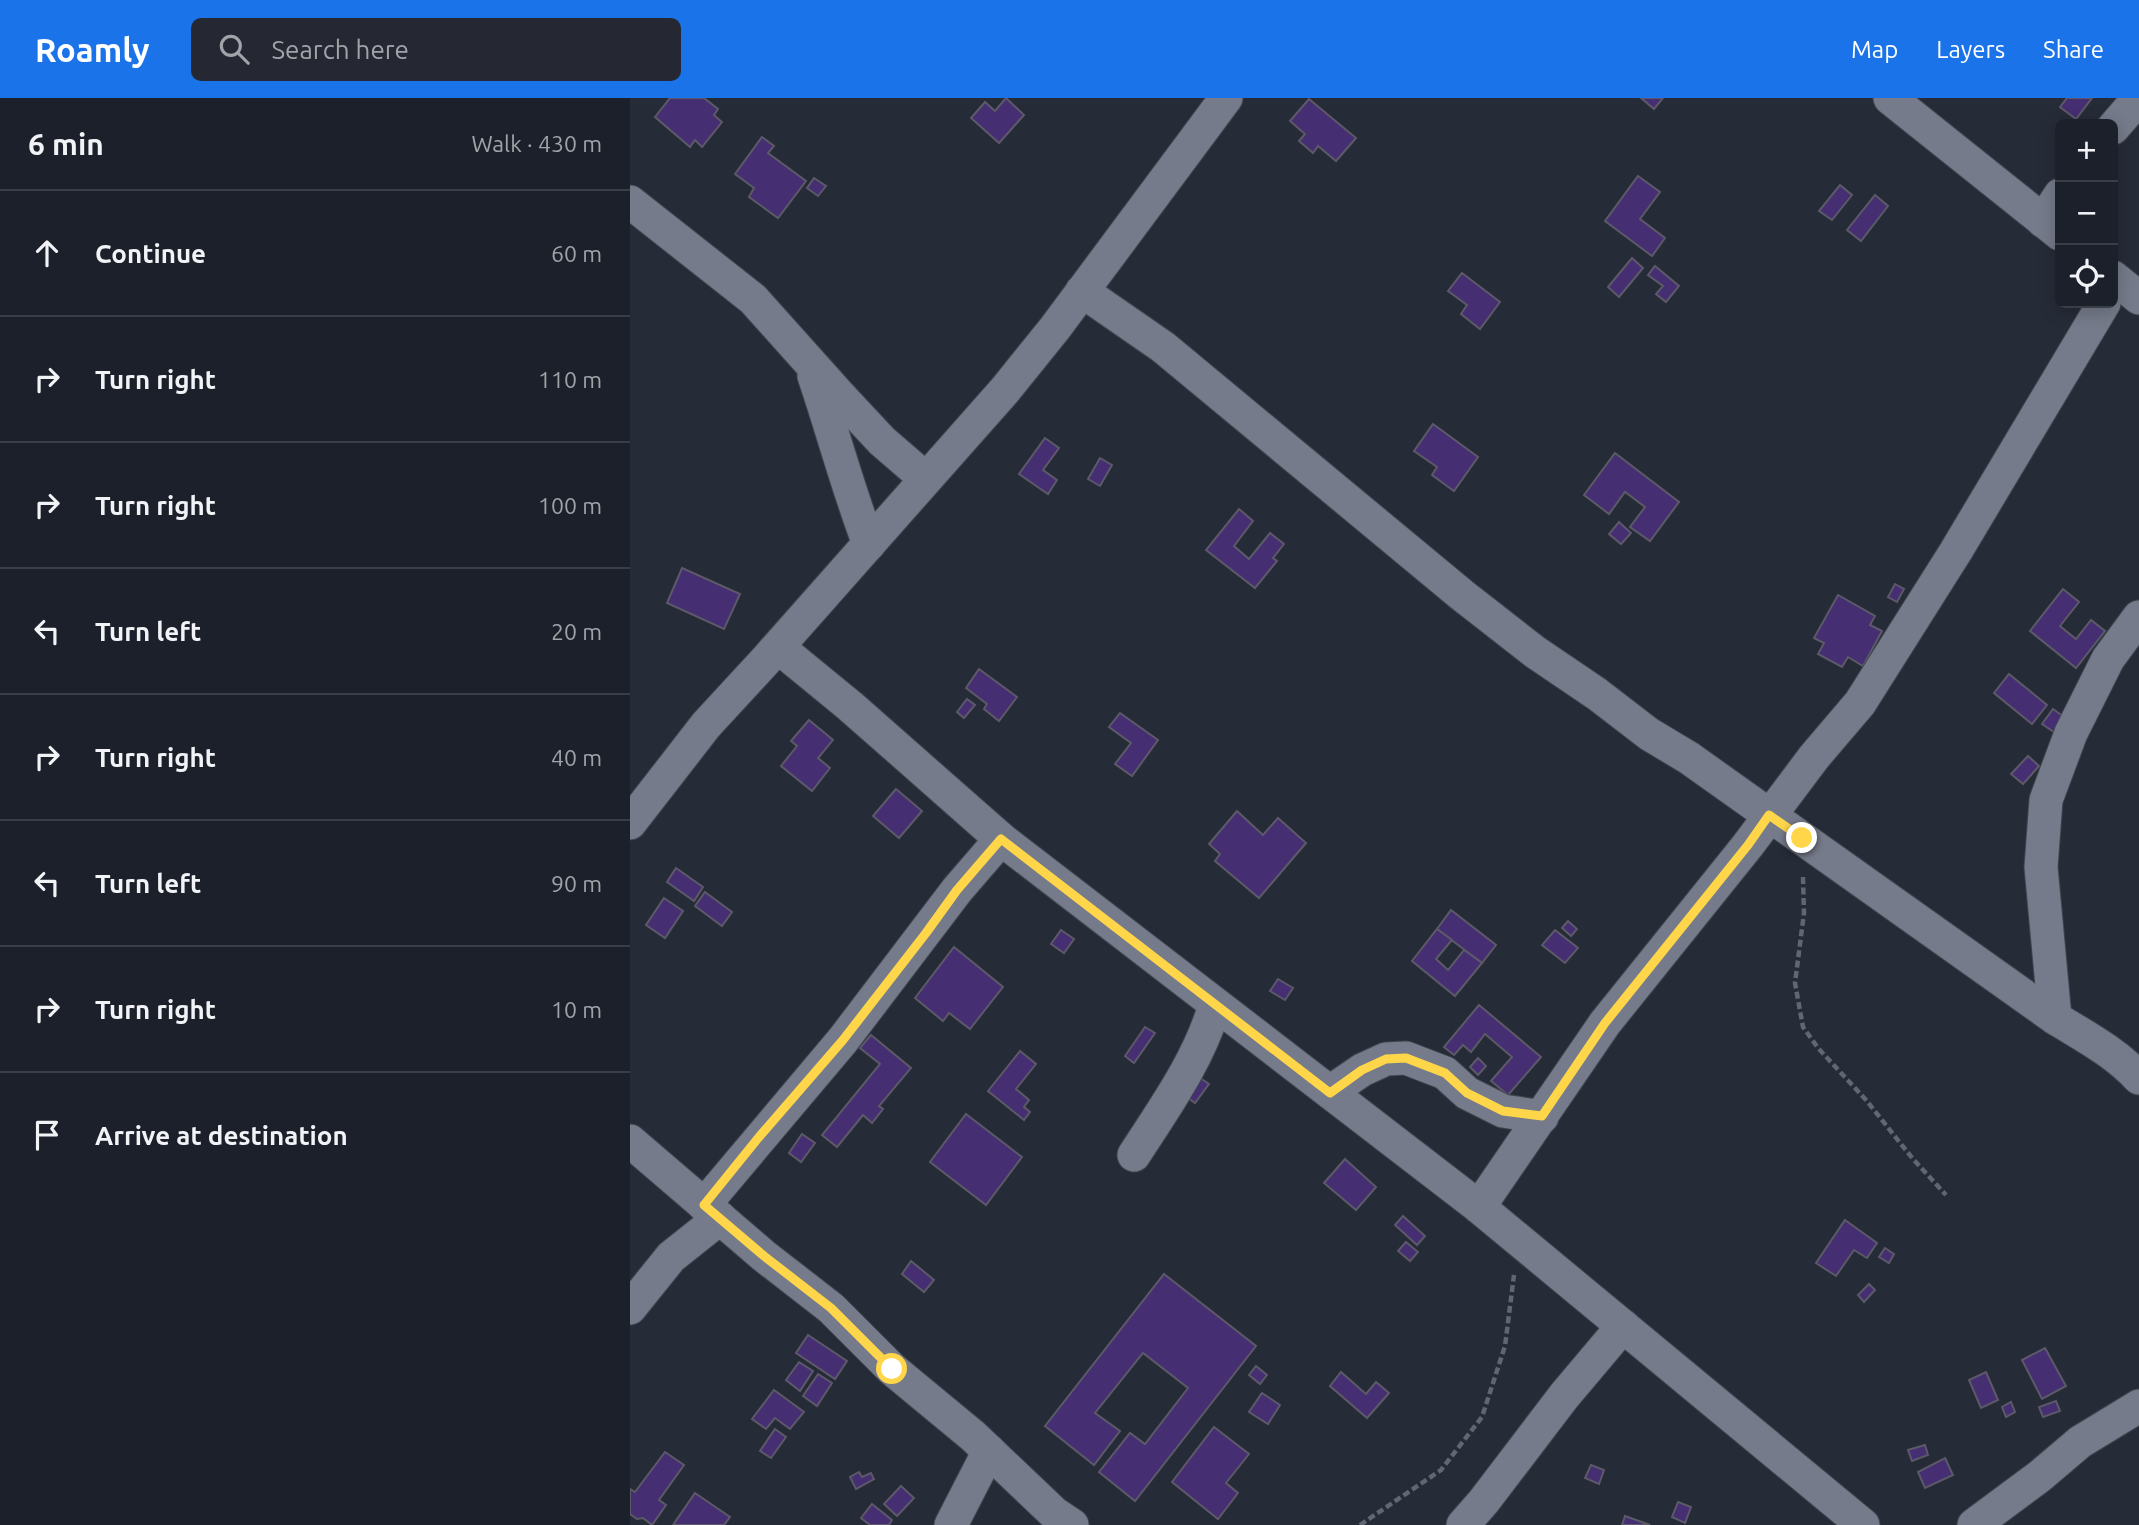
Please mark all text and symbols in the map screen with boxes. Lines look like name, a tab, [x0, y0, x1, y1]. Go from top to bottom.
search box	[191, 18, 681, 81]
icon: search	[215, 30, 253, 68]
text: Roamly	[35, 31, 149, 68]
text: Search here	[271, 35, 409, 64]
text: Map	[1851, 36, 1898, 63]
text: Layers	[1936, 36, 2005, 63]
text: Share	[2043, 36, 2104, 63]
map controls	[2055, 119, 2118, 308]
button: +	[2055, 119, 2118, 182]
text: 6 min	[28, 127, 104, 161]
text: Walk · 430 m	[471, 131, 602, 156]
button: −	[2055, 182, 2118, 245]
icon: ahead	[28, 234, 66, 272]
text: Continue	[95, 239, 206, 268]
text: 60 m	[551, 241, 602, 266]
button: locate	[2055, 245, 2118, 308]
icon: right	[28, 360, 66, 398]
text: Turn right	[95, 365, 216, 394]
text: 110 m	[538, 367, 602, 392]
icon: right	[28, 486, 66, 524]
text: Turn right	[95, 491, 216, 520]
text: 100 m	[538, 493, 602, 518]
icon: left	[28, 612, 66, 650]
text: Turn left	[95, 617, 201, 646]
text: 20 m	[551, 619, 602, 644]
icon: right	[28, 738, 66, 776]
text: Turn right	[95, 743, 216, 772]
text: 40 m	[551, 745, 602, 770]
route end	[1786, 822, 1817, 853]
icon: left	[28, 864, 66, 902]
text: Turn left	[95, 869, 201, 898]
text: 90 m	[551, 871, 602, 896]
icon: right	[28, 990, 66, 1028]
text: Turn right	[95, 995, 216, 1024]
text: 10 m	[551, 997, 602, 1022]
icon: arrive	[28, 1116, 66, 1154]
text: Arrive at destination	[95, 1121, 348, 1150]
route start	[876, 1353, 907, 1384]

